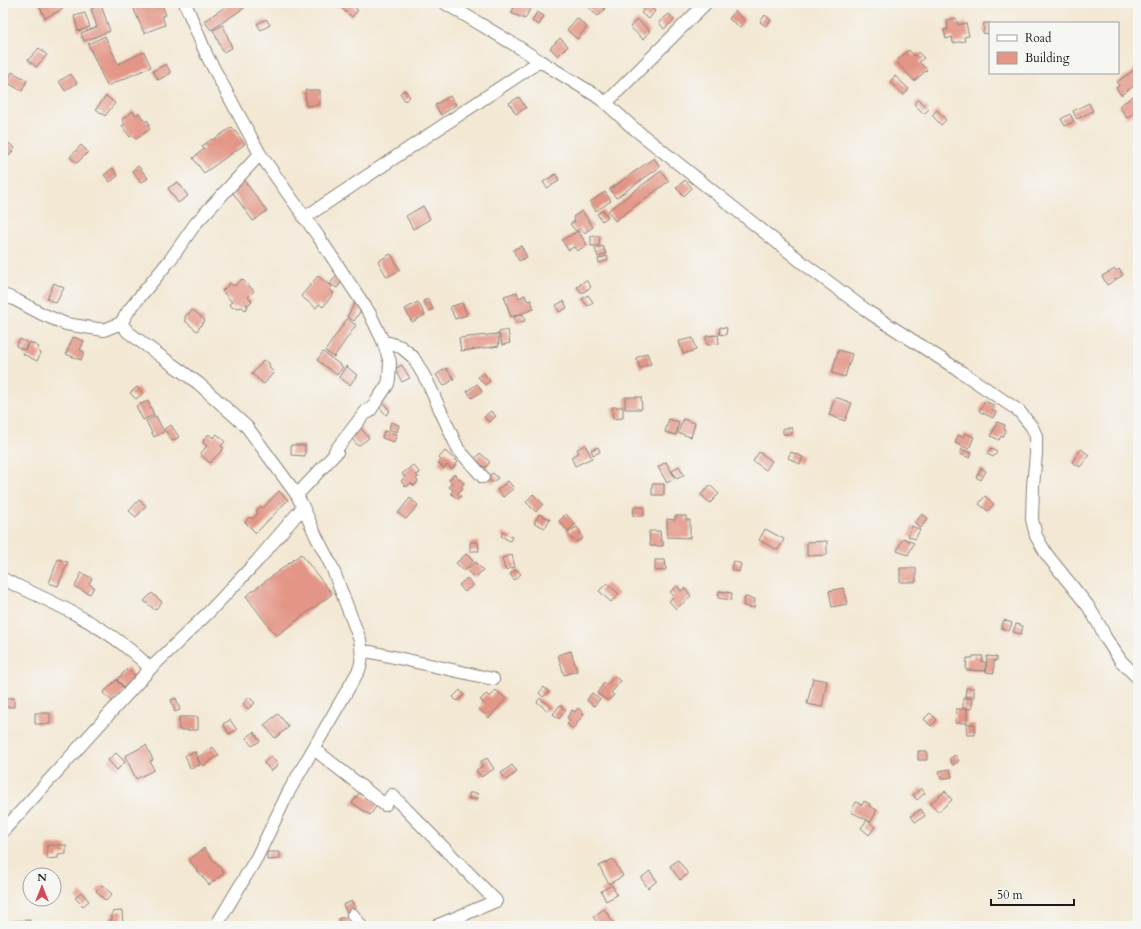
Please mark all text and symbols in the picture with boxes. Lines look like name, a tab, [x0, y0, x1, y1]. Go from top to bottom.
legend	[989, 22, 1119, 74]
text: Road	[1025, 30, 1052, 46]
text: Building	[1025, 50, 1070, 66]
north arrow	[22, 867, 62, 907]
text: N	[37, 870, 47, 885]
scale bar	[991, 881, 1074, 907]
text: 50 m	[997, 887, 1024, 903]

